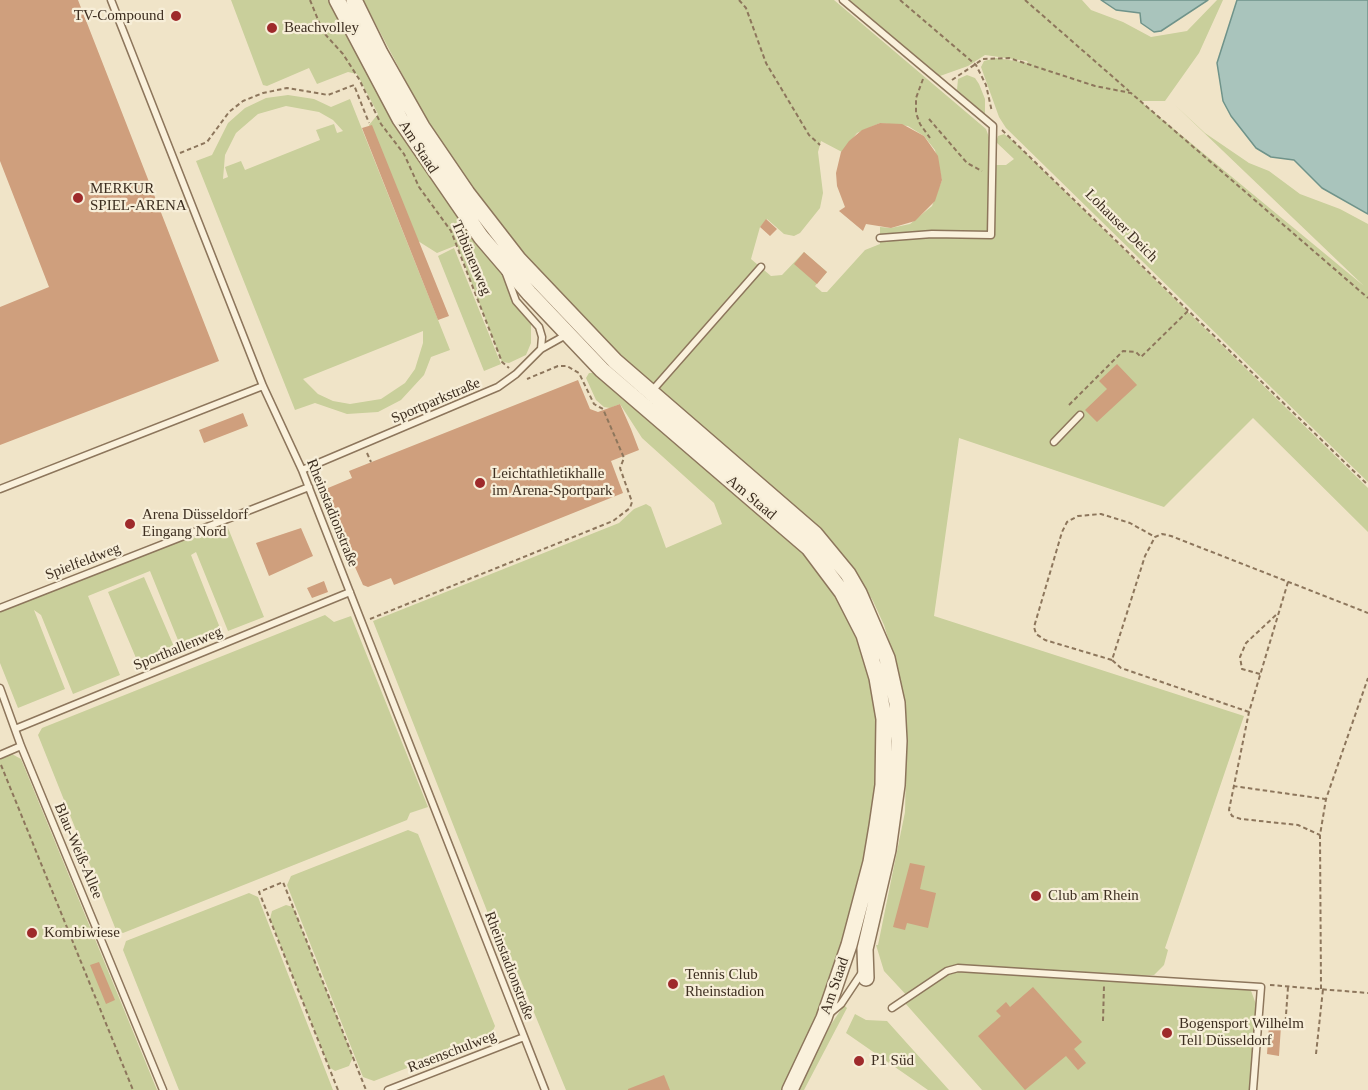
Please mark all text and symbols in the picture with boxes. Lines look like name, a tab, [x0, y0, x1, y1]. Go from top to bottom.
place label: TV-Compound	[74, 7, 164, 25]
marker: TV-Compound	[169, 9, 183, 23]
place label: Beachvolley	[284, 19, 359, 37]
marker: Beachvolley	[265, 21, 279, 35]
street label: Am Staad	[394, 117, 442, 177]
place label: MERKUR SPIEL-ARENA	[90, 180, 187, 215]
street label: Lohauser Deich	[1081, 186, 1161, 266]
marker: MERKUR SPIEL-ARENA	[71, 191, 85, 205]
street label: Tribünenweg	[447, 218, 495, 298]
street label: Sportparkstraße	[389, 374, 483, 428]
street label: Rheinstadionstraße	[302, 456, 362, 570]
place label: Leichtathletikhalle im Arena-Sportpark	[492, 465, 612, 500]
street label: Am Staad	[722, 472, 780, 524]
marker: Leichtathletikhalle im Arena-Sportpark	[473, 476, 487, 490]
place label: Arena Düsseldorf Eingang Nord	[142, 506, 248, 541]
marker: Arena Düsseldorf Eingang Nord	[123, 517, 137, 531]
street label: Spielfeldweg	[43, 539, 123, 585]
street label: Sporthallenweg	[131, 623, 225, 675]
street label: Blau-Weiß-Allee	[50, 800, 106, 902]
place label: Club am Rhein	[1048, 887, 1139, 905]
marker: Club am Rhein	[1029, 889, 1043, 903]
street label: Rheinstadionstraße	[480, 909, 538, 1023]
place label: Kombiwiese	[44, 924, 120, 942]
marker: Kombiwiese	[25, 926, 39, 940]
street label: Am Staad	[817, 955, 853, 1017]
place label: Tennis Club Rheinstadion	[685, 966, 764, 1001]
marker: Tennis Club Rheinstadion	[666, 977, 680, 991]
place label: Bogensport Wilhelm Tell Düsseldorf	[1179, 1015, 1304, 1050]
marker: Bogensport Wilhelm Tell Düsseldorf	[1160, 1026, 1174, 1040]
street label: Rasenschulweg	[405, 1027, 499, 1077]
place label: P1 Süd	[871, 1052, 914, 1070]
marker: P1 Süd	[852, 1054, 866, 1068]

